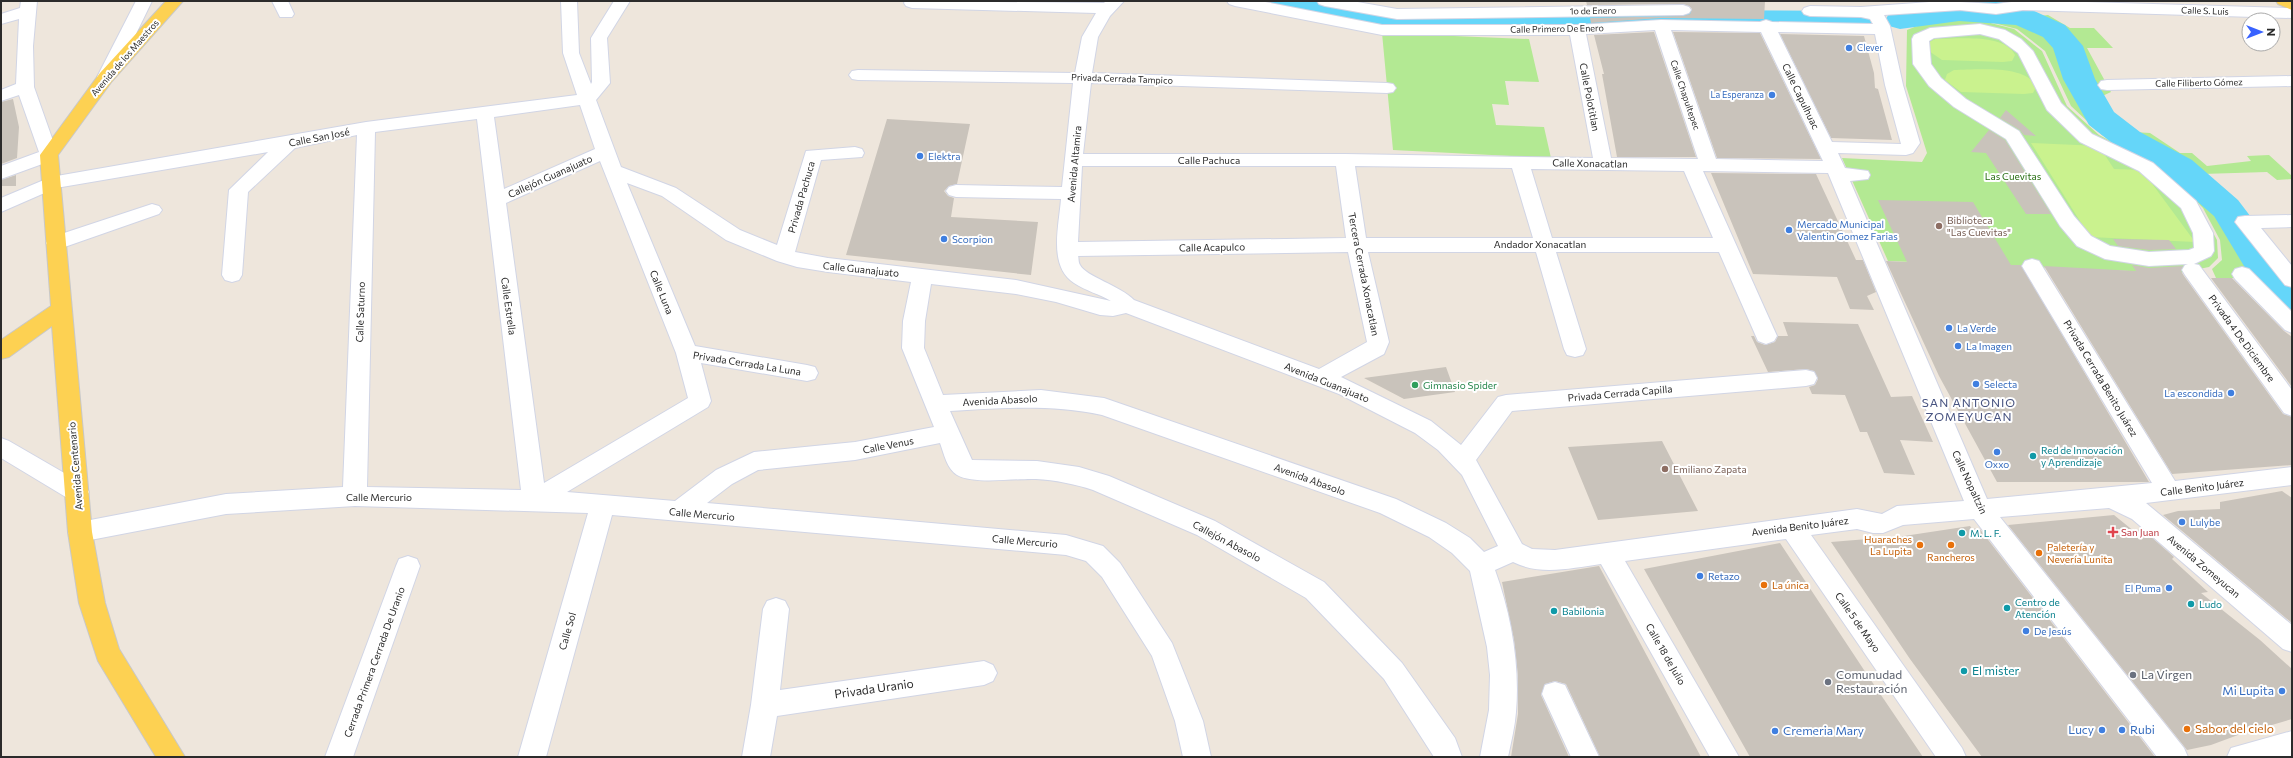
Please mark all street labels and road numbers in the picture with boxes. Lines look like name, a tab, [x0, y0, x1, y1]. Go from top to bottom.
street label: Calle S. Luis	[2181, 4, 2229, 17]
street label: 1o de Enero	[1570, 5, 1616, 16]
street label: Avenida de los Maestros	[88, 17, 161, 98]
street label: Calle Primero De Enero	[1510, 22, 1604, 35]
street label: Calle Chapultepec	[1668, 58, 1703, 132]
street label: Calle Capulhuac	[1780, 61, 1822, 131]
street label: Calle Polotitlan	[1578, 62, 1602, 132]
street label: Privada Cerrada Tampico	[1071, 71, 1173, 86]
street label: Calle Filiberto Gómez	[2155, 76, 2243, 89]
street label: Calle San José	[288, 125, 350, 149]
street label: Avenida Altamira	[1065, 125, 1083, 203]
street label: Callejón Guanajuato	[506, 152, 594, 200]
street label: Calle Pachuca	[1178, 154, 1240, 166]
street label: Calle Xonacatlan	[1552, 156, 1628, 170]
street label: Privada Pachuca	[785, 160, 817, 234]
street label: Tercera Cerrada Xonacatlan	[1346, 211, 1382, 337]
street label: Andador Xonacatlan	[1494, 238, 1586, 250]
street label: Calle Acapulco	[1179, 240, 1245, 254]
street label: Calle Guanajuato	[822, 259, 900, 279]
street label: Calle Luna	[648, 268, 676, 316]
street label: Calle Estrella	[499, 276, 519, 336]
street label: Calle Saturno	[353, 281, 367, 343]
street label: Privada 4 De Diciembre	[2206, 292, 2278, 384]
street label: Privada Cerrada Benito Juárez	[2061, 318, 2141, 438]
street label: Privada Cerrada La Luna	[692, 349, 802, 377]
street label: Avenida Guanajuato	[1283, 359, 1371, 405]
street label: Privada Cerrada Capilla	[1567, 382, 1673, 404]
street label: Avenida Abasolo	[962, 392, 1038, 408]
street label: Avenida Centenario	[65, 421, 85, 511]
street label: Calle Venus	[862, 434, 915, 456]
street label: Calle Nopaltzin	[1950, 448, 1990, 516]
street label: Avenida Abasolo	[1273, 461, 1347, 497]
street label: Calle Benito Juárez	[2160, 476, 2244, 498]
street label: Calle Mercurio	[346, 491, 412, 503]
street label: Calle Mercurio	[669, 505, 735, 523]
street label: Avenida Benito Juárez	[1751, 514, 1849, 538]
street label: Callejón Abasolo	[1191, 518, 1263, 564]
street label: Calle Mercurio	[992, 532, 1058, 550]
street label: Avenida Zomeyucan	[2165, 532, 2243, 600]
street label: Cerrada Primera Cerrada De Uranio	[341, 585, 407, 739]
street label: Calle 5 de Mayo	[1833, 590, 1883, 654]
street label: Calle Sol	[556, 611, 578, 651]
street label: Calle 18 de Julio	[1644, 621, 1688, 687]
street label: Privada Uranio	[833, 676, 914, 701]

